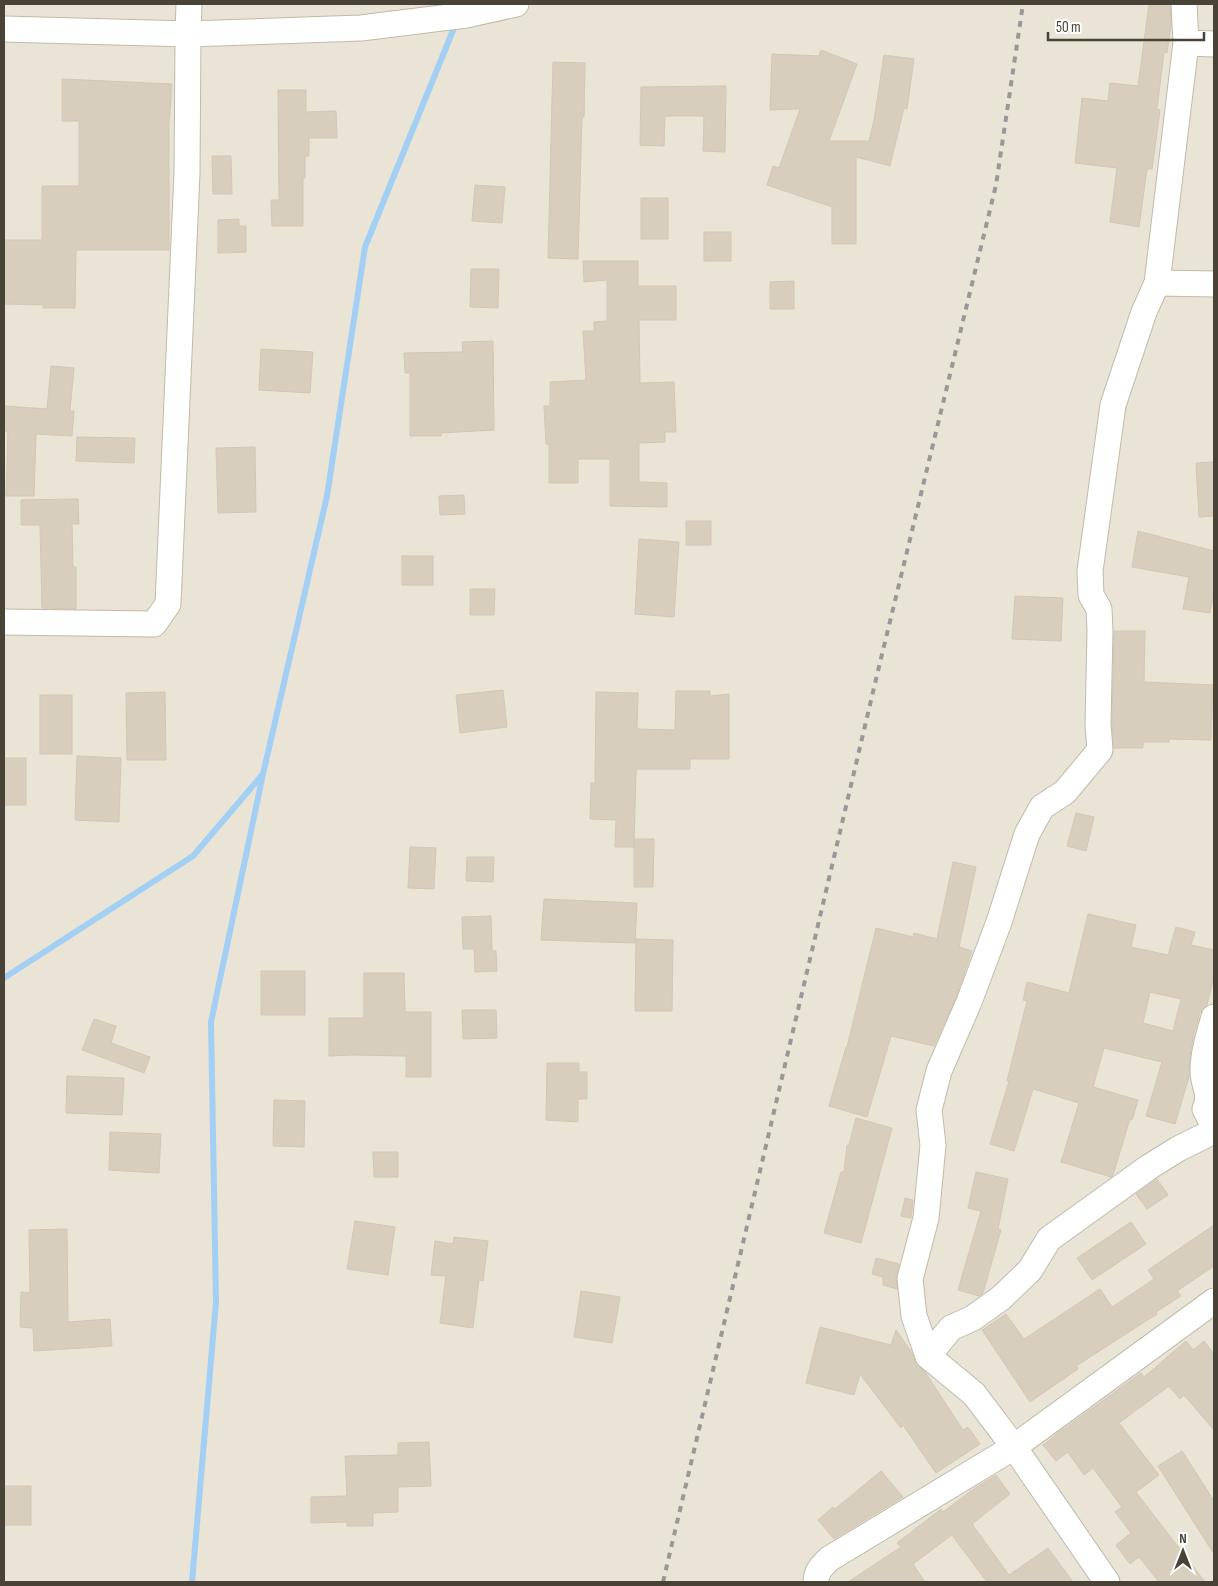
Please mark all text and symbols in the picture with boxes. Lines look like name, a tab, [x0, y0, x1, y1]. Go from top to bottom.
scale bar	[1048, 10, 1204, 42]
text: 50 m	[1056, 18, 1081, 37]
north arrow	[1158, 1526, 1208, 1576]
text: N	[1179, 1530, 1187, 1547]

